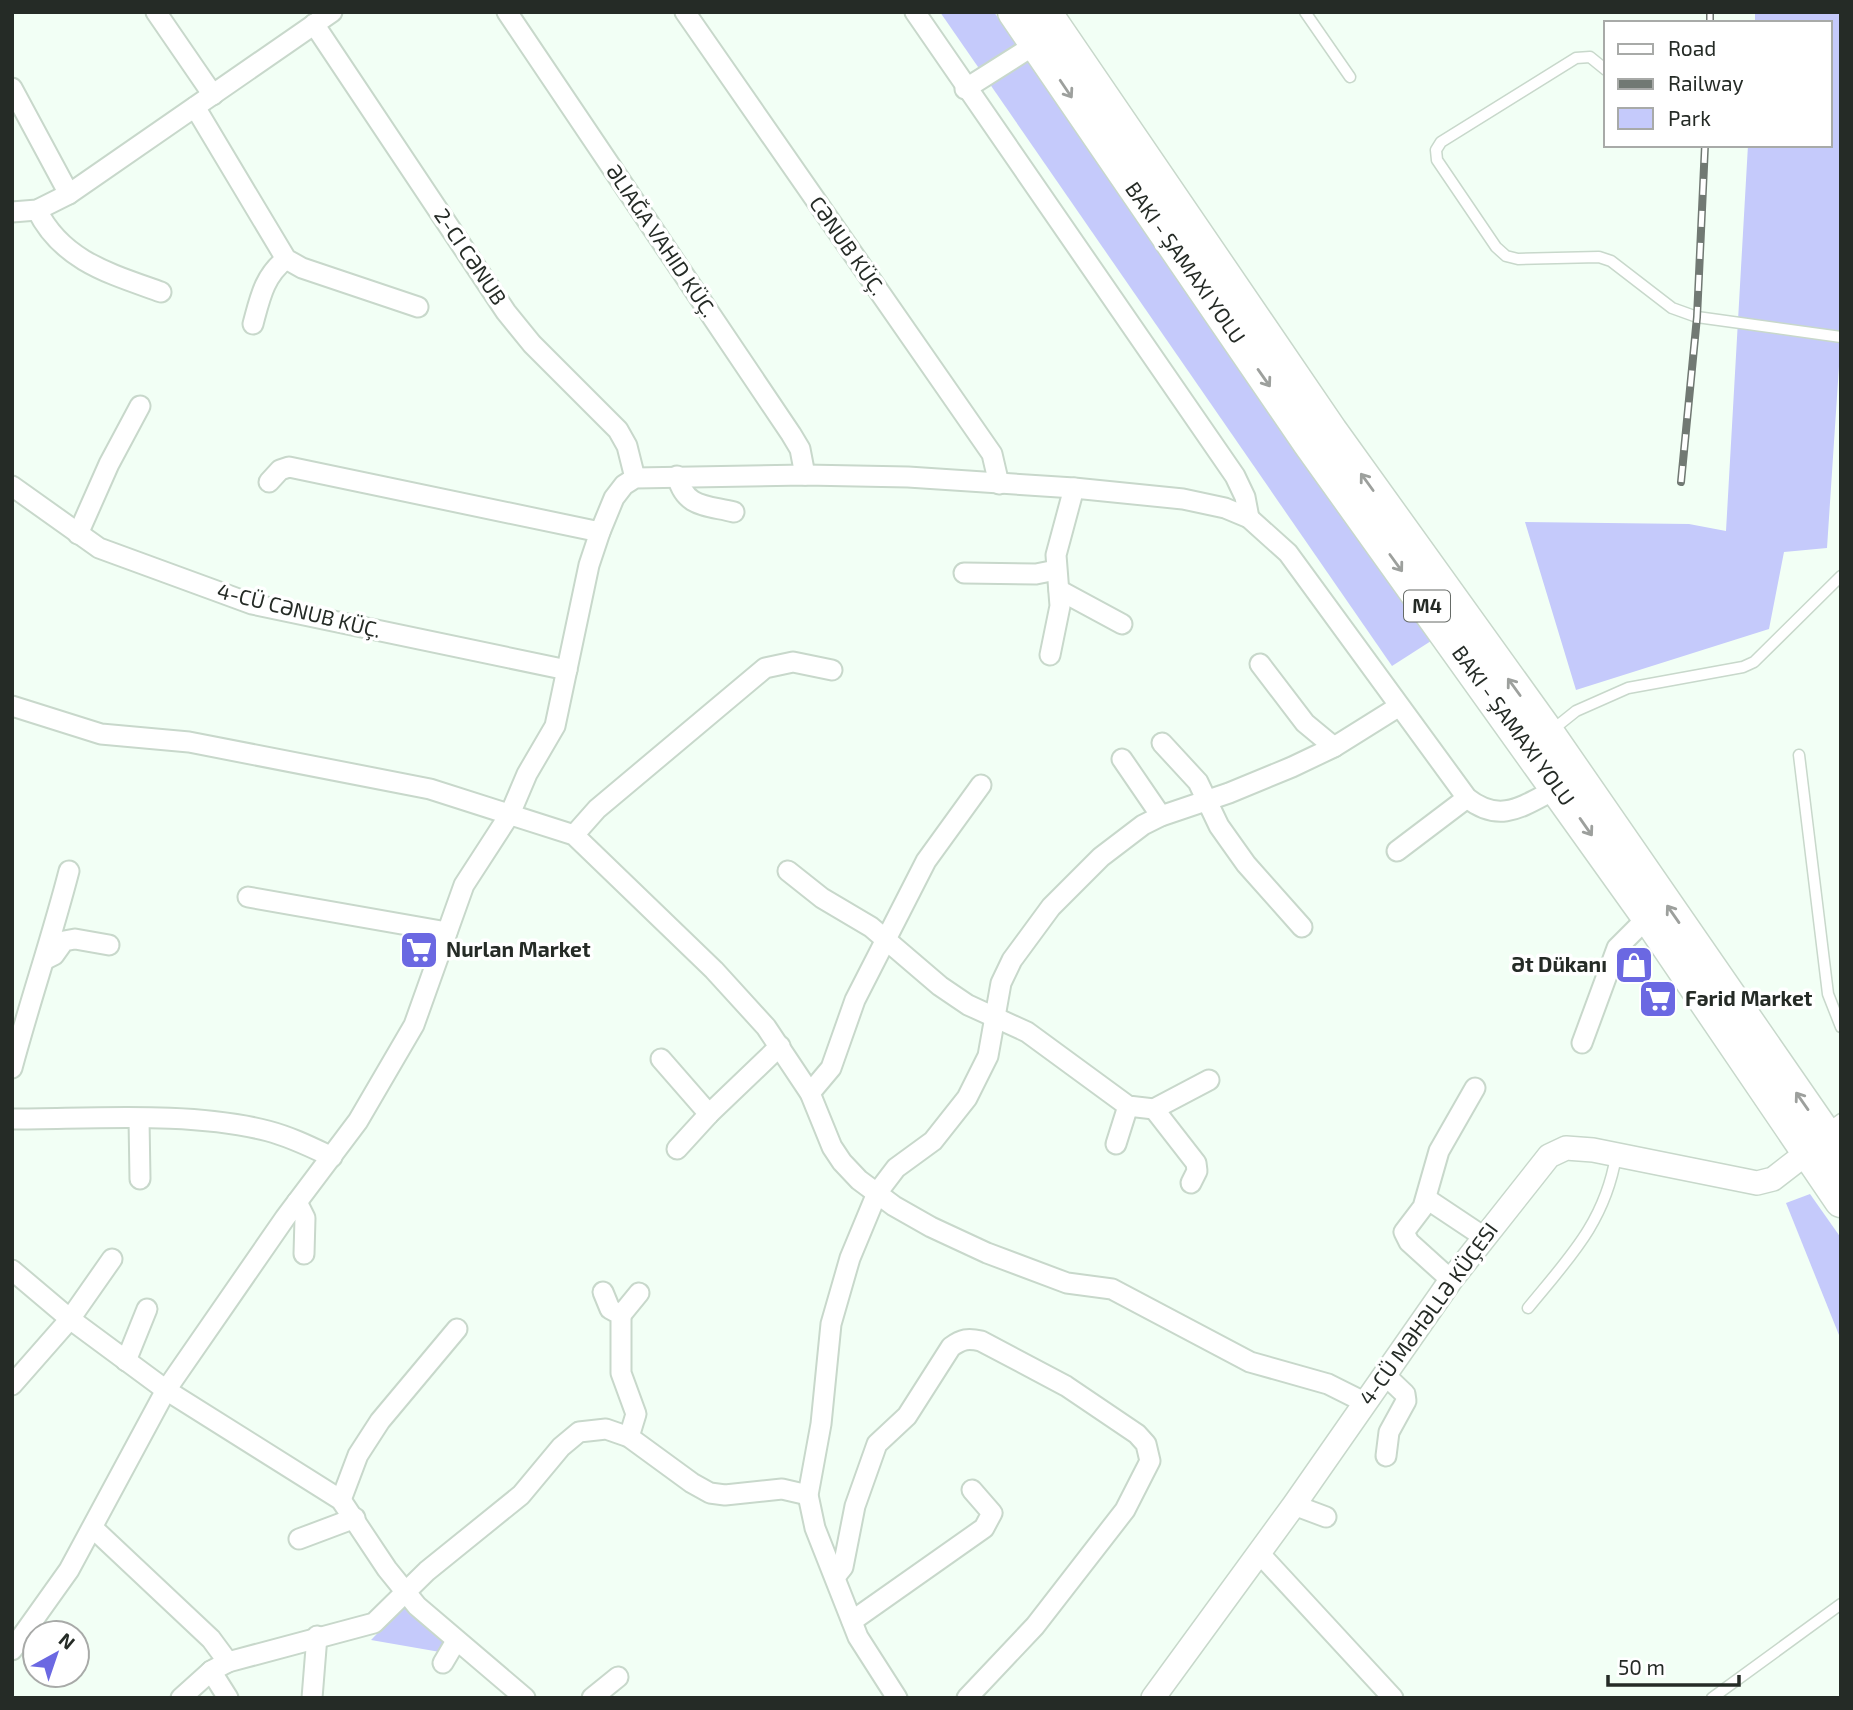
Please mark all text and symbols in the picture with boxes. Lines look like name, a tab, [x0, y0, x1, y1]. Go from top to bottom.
legend	[1604, 21, 1832, 147]
text: Road	[1668, 35, 1716, 60]
text: Railway	[1668, 70, 1744, 95]
one-way arrow	[1059, 79, 1073, 98]
text: Park	[1668, 105, 1711, 130]
street label: ƏLIAĞA VAHID KÜÇ.	[600, 159, 723, 322]
street label: BAKI - ŞAMAXI YOLU	[1119, 176, 1251, 349]
street label: CƏNUB KÜÇ.	[803, 191, 891, 301]
street label: 2-CI CƏNUB	[430, 203, 512, 309]
one-way arrow	[1257, 367, 1271, 387]
one-way arrow	[1360, 473, 1375, 492]
one-way arrow	[1389, 553, 1403, 572]
street label: 4-CÜ CƏNUB KÜÇ.	[214, 577, 384, 644]
road number: M4	[1404, 590, 1450, 622]
street label: BAKI - ŞAMAXI YOLU	[1446, 640, 1581, 811]
one-way arrow	[1507, 678, 1522, 697]
one-way arrow	[1579, 817, 1593, 836]
one-way arrow	[1666, 905, 1680, 924]
supermarket icon: Nurlan Market	[398, 929, 440, 971]
place label: Nurlan Market	[446, 936, 591, 961]
shop icon: Ət Dükanı	[1613, 944, 1655, 986]
place label: Ət Dükanı	[1511, 951, 1607, 976]
supermarket icon: Fərid Market	[1637, 978, 1679, 1020]
place label: Fərid Market	[1685, 985, 1813, 1010]
one-way arrow	[1795, 1092, 1809, 1111]
street label: 4-CÜ MƏHƏLLƏ KÜÇESI	[1353, 1217, 1504, 1410]
north arrow	[21, 1619, 91, 1689]
text: N	[55, 1627, 80, 1654]
scale bar	[1608, 1644, 1739, 1688]
text: 50 m	[1618, 1654, 1665, 1679]

